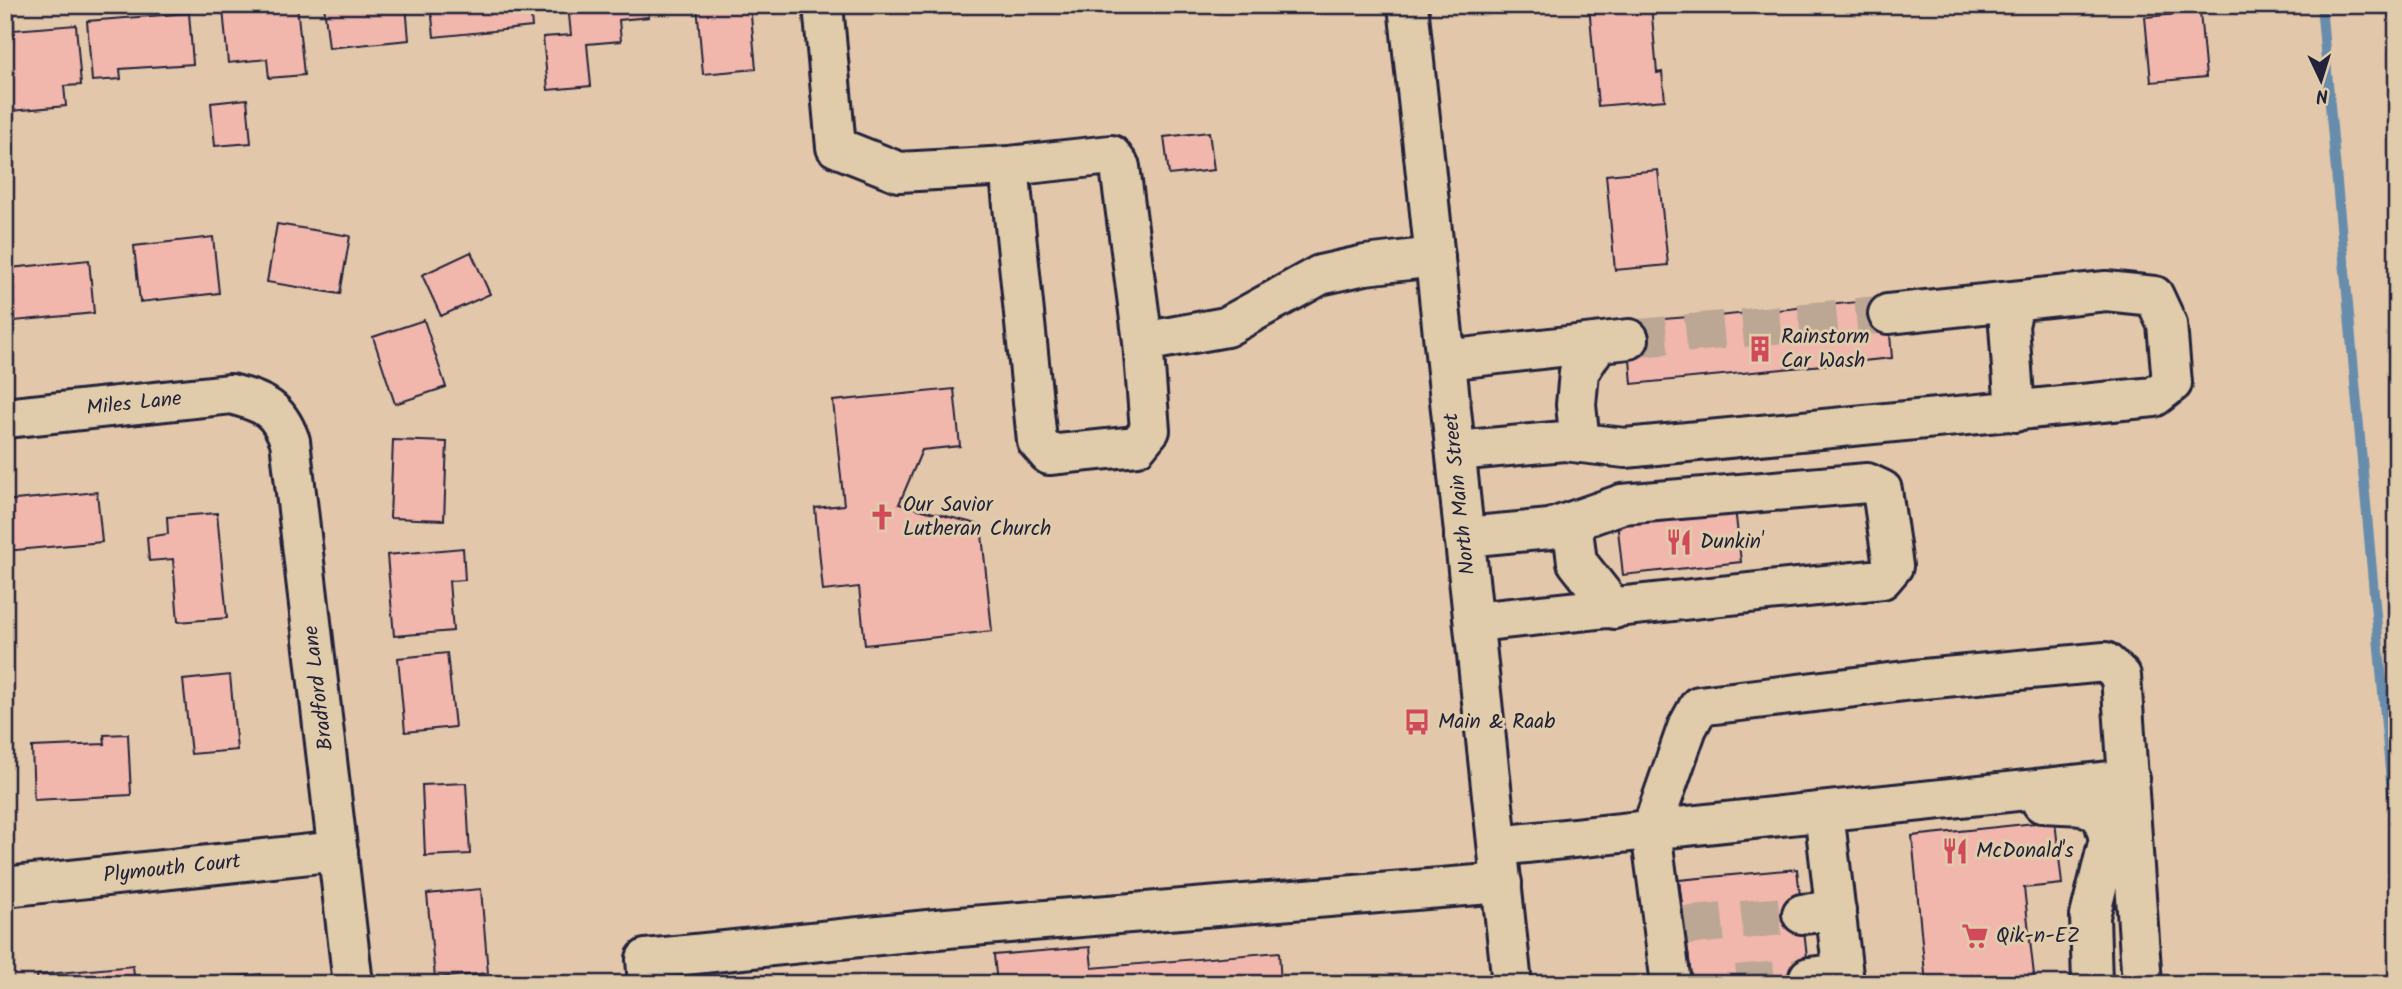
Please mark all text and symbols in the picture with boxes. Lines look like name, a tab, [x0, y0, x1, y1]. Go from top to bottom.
north arrow	[2286, 46, 2356, 116]
text: N	[2315, 80, 2329, 110]
place label: Rainstorm Car Wash	[1781, 321, 1870, 378]
building icon: Rainstorm Car Wash	[1745, 334, 1775, 364]
street label: Miles Lane	[85, 383, 184, 425]
street label: North Main Street	[1435, 410, 1485, 577]
place label: Our Savior Lutheran Church	[903, 489, 1051, 546]
church icon: Our Savior Lutheran Church	[867, 502, 897, 532]
place label: Dunkin'	[1700, 526, 1765, 559]
restaurant icon: Dunkin'	[1664, 527, 1694, 557]
street label: Bradford Lane	[295, 623, 343, 752]
place label: Main & Raab	[1438, 706, 1555, 739]
bus stop icon: Main & Raab	[1402, 707, 1432, 737]
place label: McDonald's	[1976, 835, 2074, 868]
restaurant icon: McDonald's	[1940, 836, 1970, 866]
street label: Plymouth Court	[102, 845, 243, 893]
place label: Qik-n-EZ	[1996, 920, 2080, 953]
supermarket icon: Qik-n-EZ	[1960, 921, 1990, 951]

